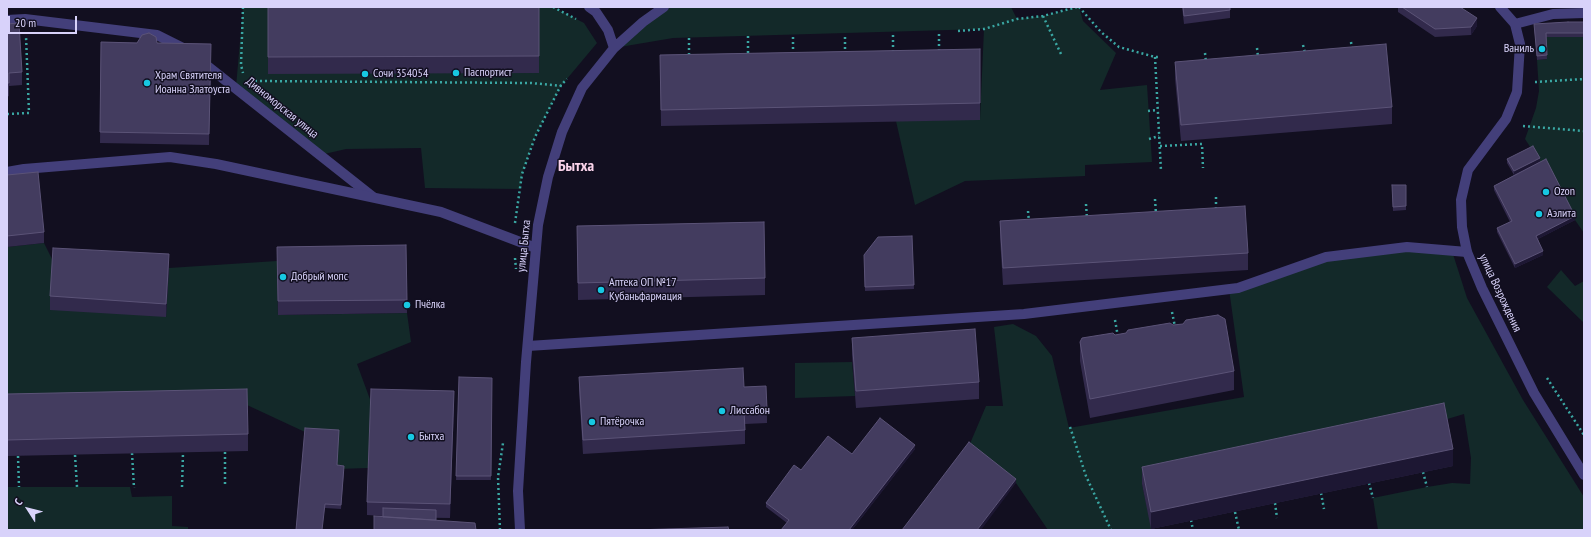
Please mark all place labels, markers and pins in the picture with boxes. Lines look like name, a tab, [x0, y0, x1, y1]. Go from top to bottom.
place label: Ваниль	[1504, 42, 1534, 56]
marker: Ваниль	[1537, 44, 1547, 54]
place label: Паспортист	[464, 66, 512, 80]
place label: Сочи 354054	[373, 67, 428, 81]
marker: Паспортист	[451, 68, 461, 78]
place label: Храм Святителя Иоанна Златоуста	[155, 69, 230, 97]
marker: Сочи 354054	[360, 69, 370, 79]
marker: Храм Святителя Иоанна Златоуста	[142, 78, 152, 88]
place label: Ozon	[1554, 185, 1575, 199]
marker: Ozon	[1541, 187, 1551, 197]
place label: Аэлита	[1547, 207, 1576, 221]
marker: Аэлита	[1534, 209, 1544, 219]
place label: Добрый мопс	[291, 270, 348, 284]
marker: Добрый мопс	[278, 272, 288, 282]
place label: Аптека ОП №17 Кубаньфармация	[609, 276, 682, 304]
marker: Аптека ОП №17 Кубаньфармация	[596, 285, 606, 295]
place label: Пчёлка	[415, 298, 445, 312]
marker: Пчёлка	[402, 300, 412, 310]
place label: Лиссабон	[730, 404, 770, 418]
marker: Лиссабон	[717, 406, 727, 416]
place label: Пятёрочка	[600, 415, 644, 429]
marker: Пятёрочка	[587, 417, 597, 427]
place label: Бытха	[419, 430, 444, 444]
marker: Бытха	[406, 432, 416, 442]

